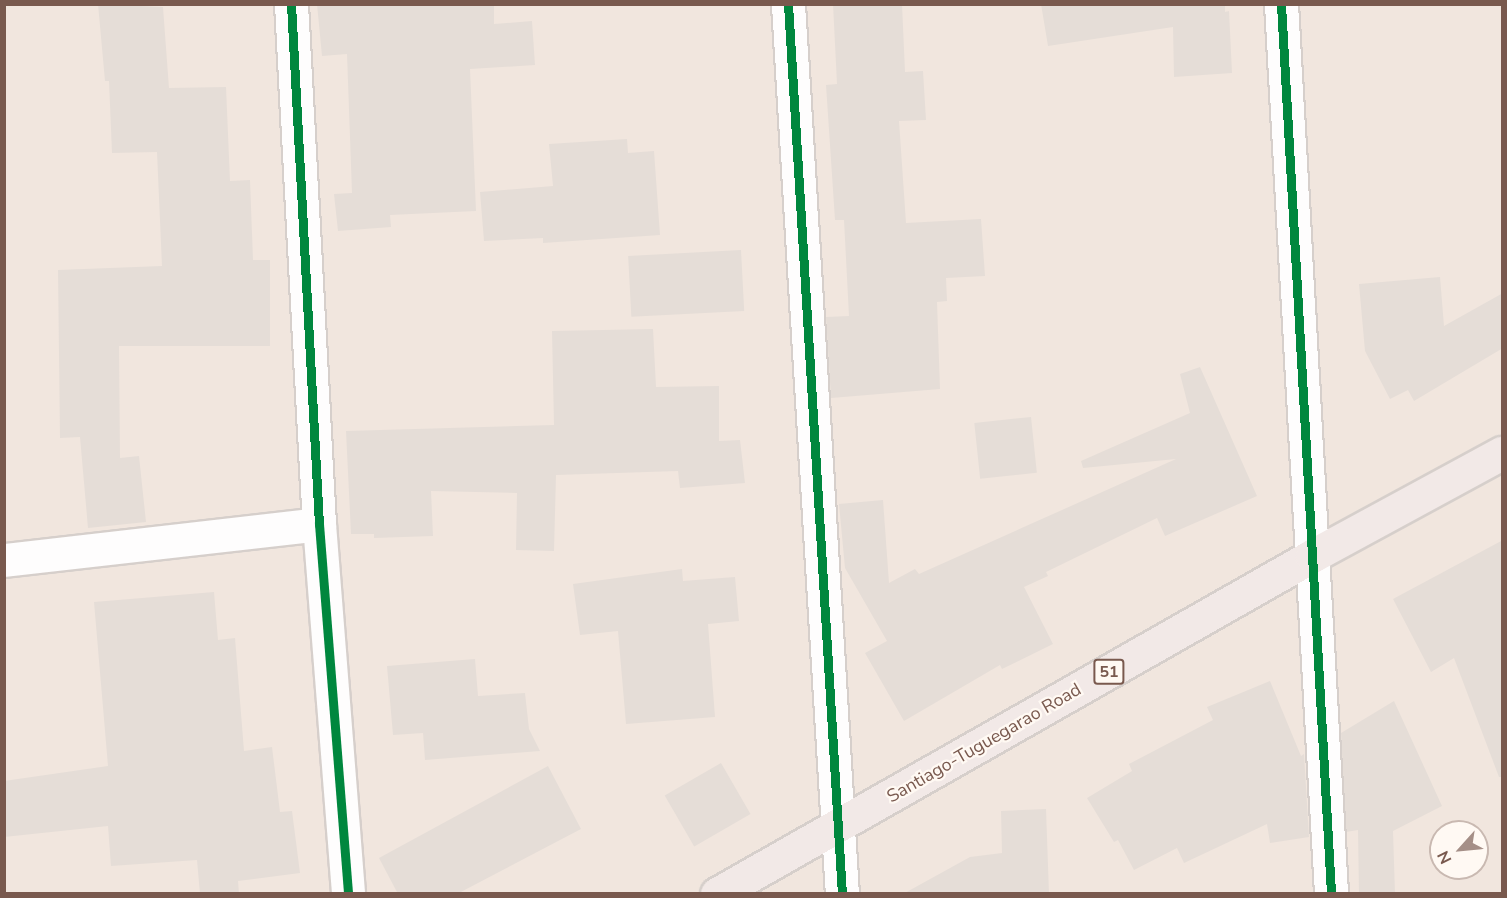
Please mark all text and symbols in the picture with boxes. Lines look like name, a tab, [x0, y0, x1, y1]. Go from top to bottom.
road number: 51	[1092, 659, 1126, 685]
street label: Santiago-Tuguegarao Road	[883, 678, 1085, 808]
north arrow	[1429, 820, 1489, 880]
text: N	[1432, 847, 1457, 868]

